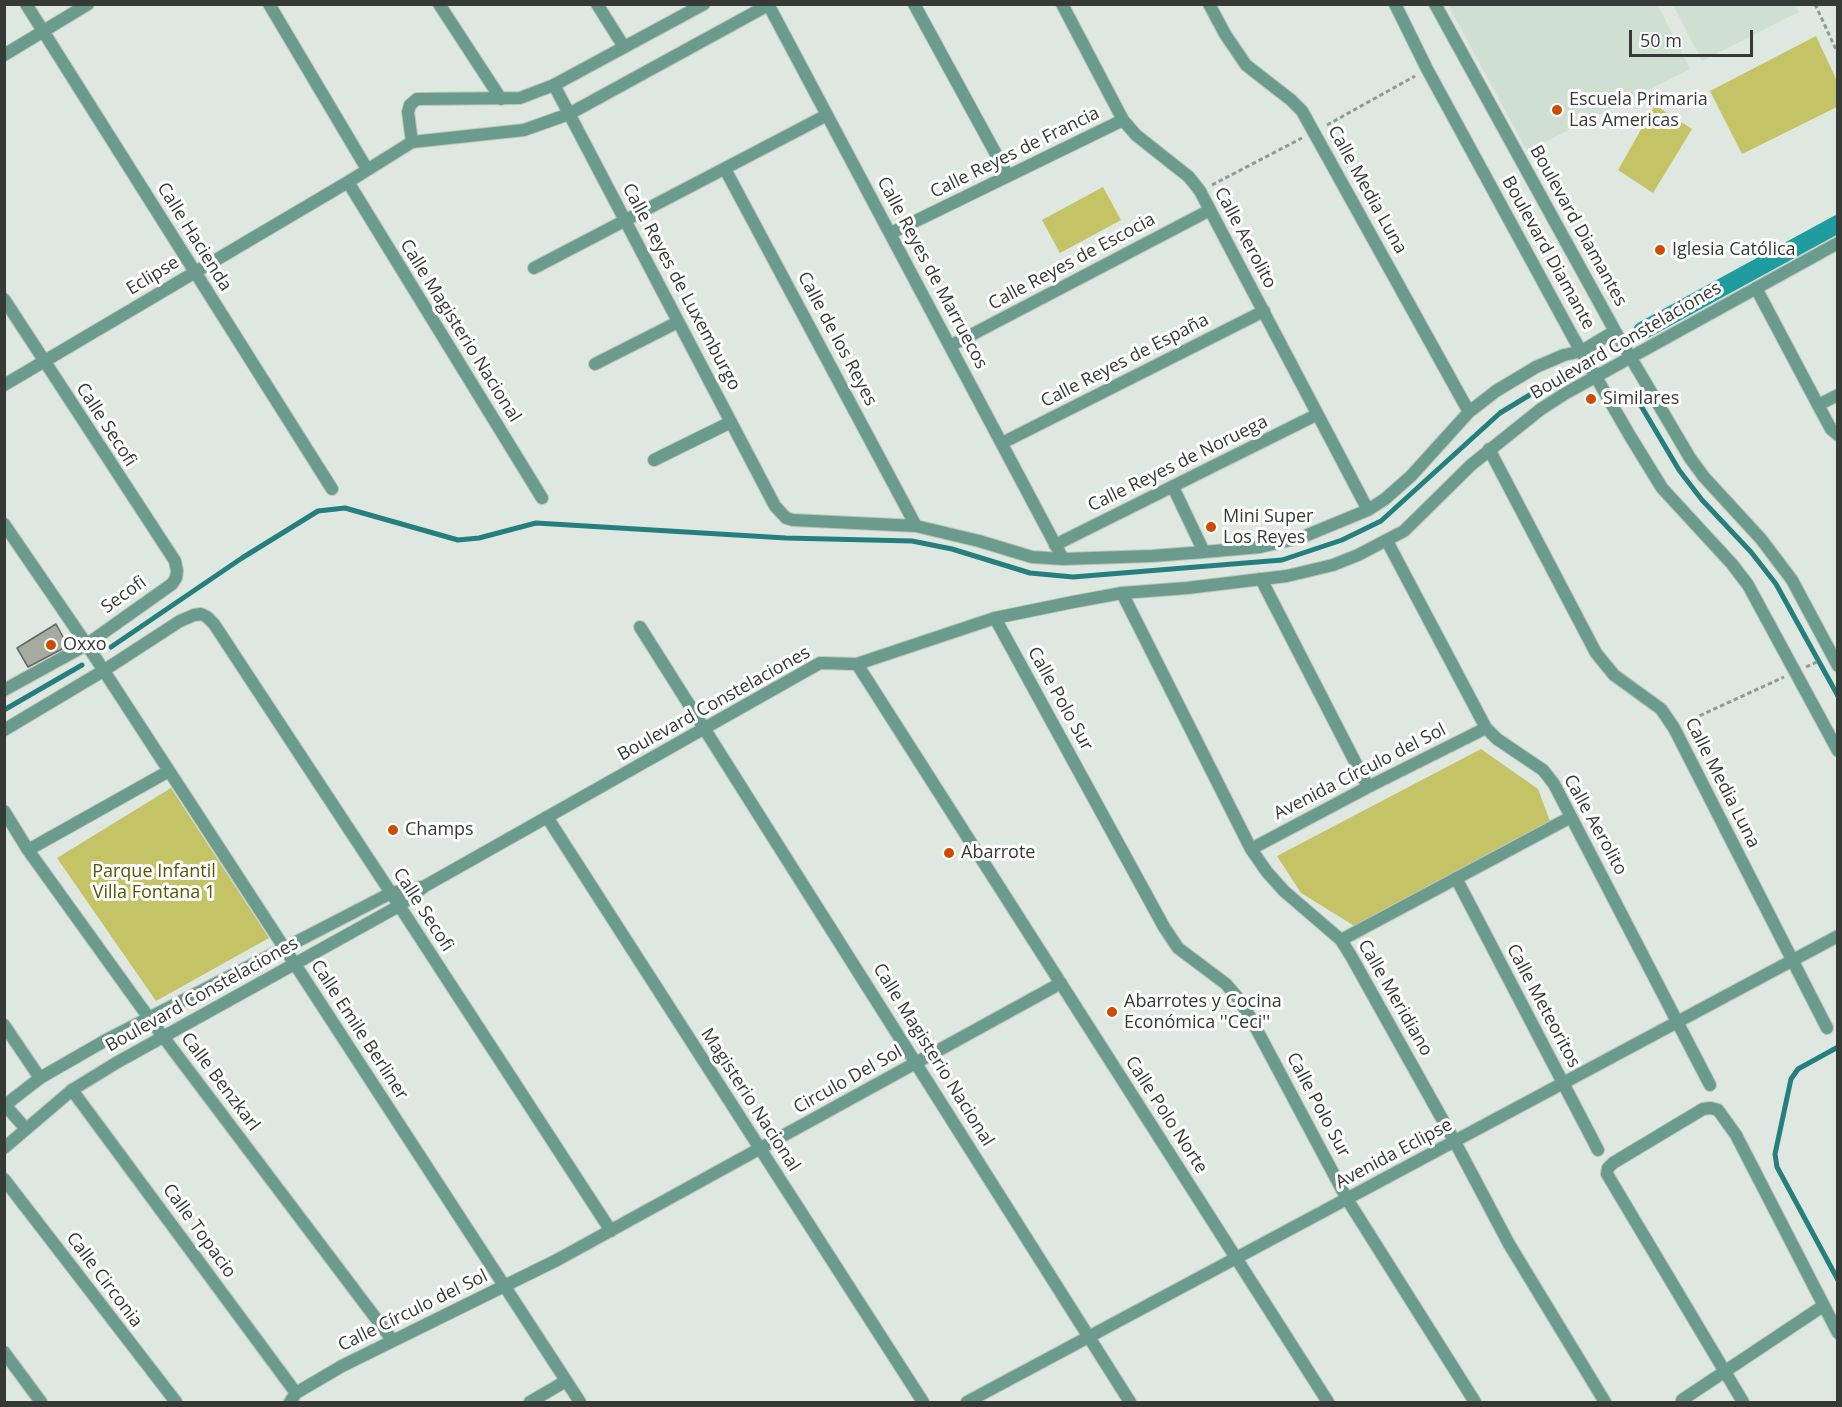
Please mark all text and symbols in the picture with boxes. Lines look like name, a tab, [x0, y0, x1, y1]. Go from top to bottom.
scale bar	[1632, 18, 1756, 56]
text: 50 m	[1640, 28, 1682, 52]
place label: Escuela Primaria Las Americas	[1569, 89, 1708, 132]
street label: Calle Reyes de Francia	[927, 103, 1103, 203]
marker: Escuela Primaria Las Americas	[1550, 103, 1564, 117]
street label: Calle Media Luna	[1323, 122, 1411, 258]
street label: Boulevard Diamantes	[1525, 142, 1631, 310]
street label: Calle Reyes de Marruecos	[872, 173, 992, 373]
street label: Boulevard Diamante	[1497, 173, 1599, 333]
street label: Calle Hacienda	[152, 179, 236, 295]
street label: Calle Reyes de Luxemburgo	[617, 180, 745, 394]
street label: Calle Aerolito	[1209, 184, 1281, 292]
street label: Calle Reyes de Escocia	[985, 209, 1159, 315]
street label: Calle Magisterio Nacional	[395, 236, 525, 426]
place label: Iglesia Católica	[1672, 239, 1796, 261]
marker: Iglesia Católica	[1653, 243, 1667, 257]
street label: Eclipse	[123, 252, 183, 300]
street label: Calle de los Reyes	[793, 268, 881, 410]
street label: Boulevard Constelaciones	[1527, 277, 1725, 405]
street label: Calle Reyes de España	[1038, 309, 1212, 413]
street label: Calle Secofi	[71, 379, 141, 471]
place label: Similares	[1603, 388, 1679, 410]
marker: Similares	[1584, 392, 1598, 406]
street label: Calle Reyes de Noruega	[1085, 411, 1271, 517]
place label: Mini Super Los Reyes	[1223, 506, 1313, 548]
marker: Mini Super Los Reyes	[1204, 520, 1218, 534]
street label: Secofi	[97, 572, 151, 618]
place label: Oxxo	[63, 634, 107, 656]
marker: Oxxo	[44, 638, 58, 652]
street label: Boulevard Constelaciones	[614, 642, 814, 766]
street label: Calle Polo Sur	[1023, 643, 1097, 755]
street label: Calle Media Luna	[1680, 714, 1764, 852]
street label: Avenida Círculo del Sol	[1270, 719, 1450, 825]
street label: Calle Aerolito	[1559, 771, 1631, 879]
place label: Champs	[405, 819, 474, 841]
marker: Champs	[386, 823, 400, 837]
place label: Abarrote	[961, 842, 1035, 864]
marker: Abarrote	[942, 846, 956, 860]
park label: Parque Infantil Villa Fontana 1	[92, 861, 216, 904]
street label: Calle Secofi	[388, 864, 458, 956]
street label: Boulevard Constelaciones	[102, 933, 302, 1057]
street label: Calle Meridiano	[1353, 936, 1437, 1060]
street label: Calle Meteoritos	[1501, 941, 1585, 1071]
street label: Calle Emile Berliner	[306, 956, 412, 1104]
street label: Calle Magisterio Nacional	[868, 960, 998, 1150]
place label: Abarrotes y Cocina Económica ''Ceci''	[1124, 991, 1282, 1034]
marker: Abarrotes y Cocina Económica ''Ceci''	[1105, 1005, 1119, 1019]
street label: Magisterio Nacional	[696, 1024, 804, 1176]
street label: Calle Benzkarl	[176, 1028, 264, 1136]
street label: Circulo Del Sol	[790, 1041, 906, 1119]
street label: Calle Polo Sur	[1281, 1049, 1355, 1161]
street label: Calle Polo Norte	[1120, 1052, 1212, 1178]
street label: Avenida Eclipse	[1332, 1114, 1456, 1194]
street label: Calle Topacio	[158, 1180, 240, 1282]
street label: Calle Circonia	[61, 1228, 147, 1332]
street label: Calle Círculo del Sol	[335, 1265, 491, 1357]

